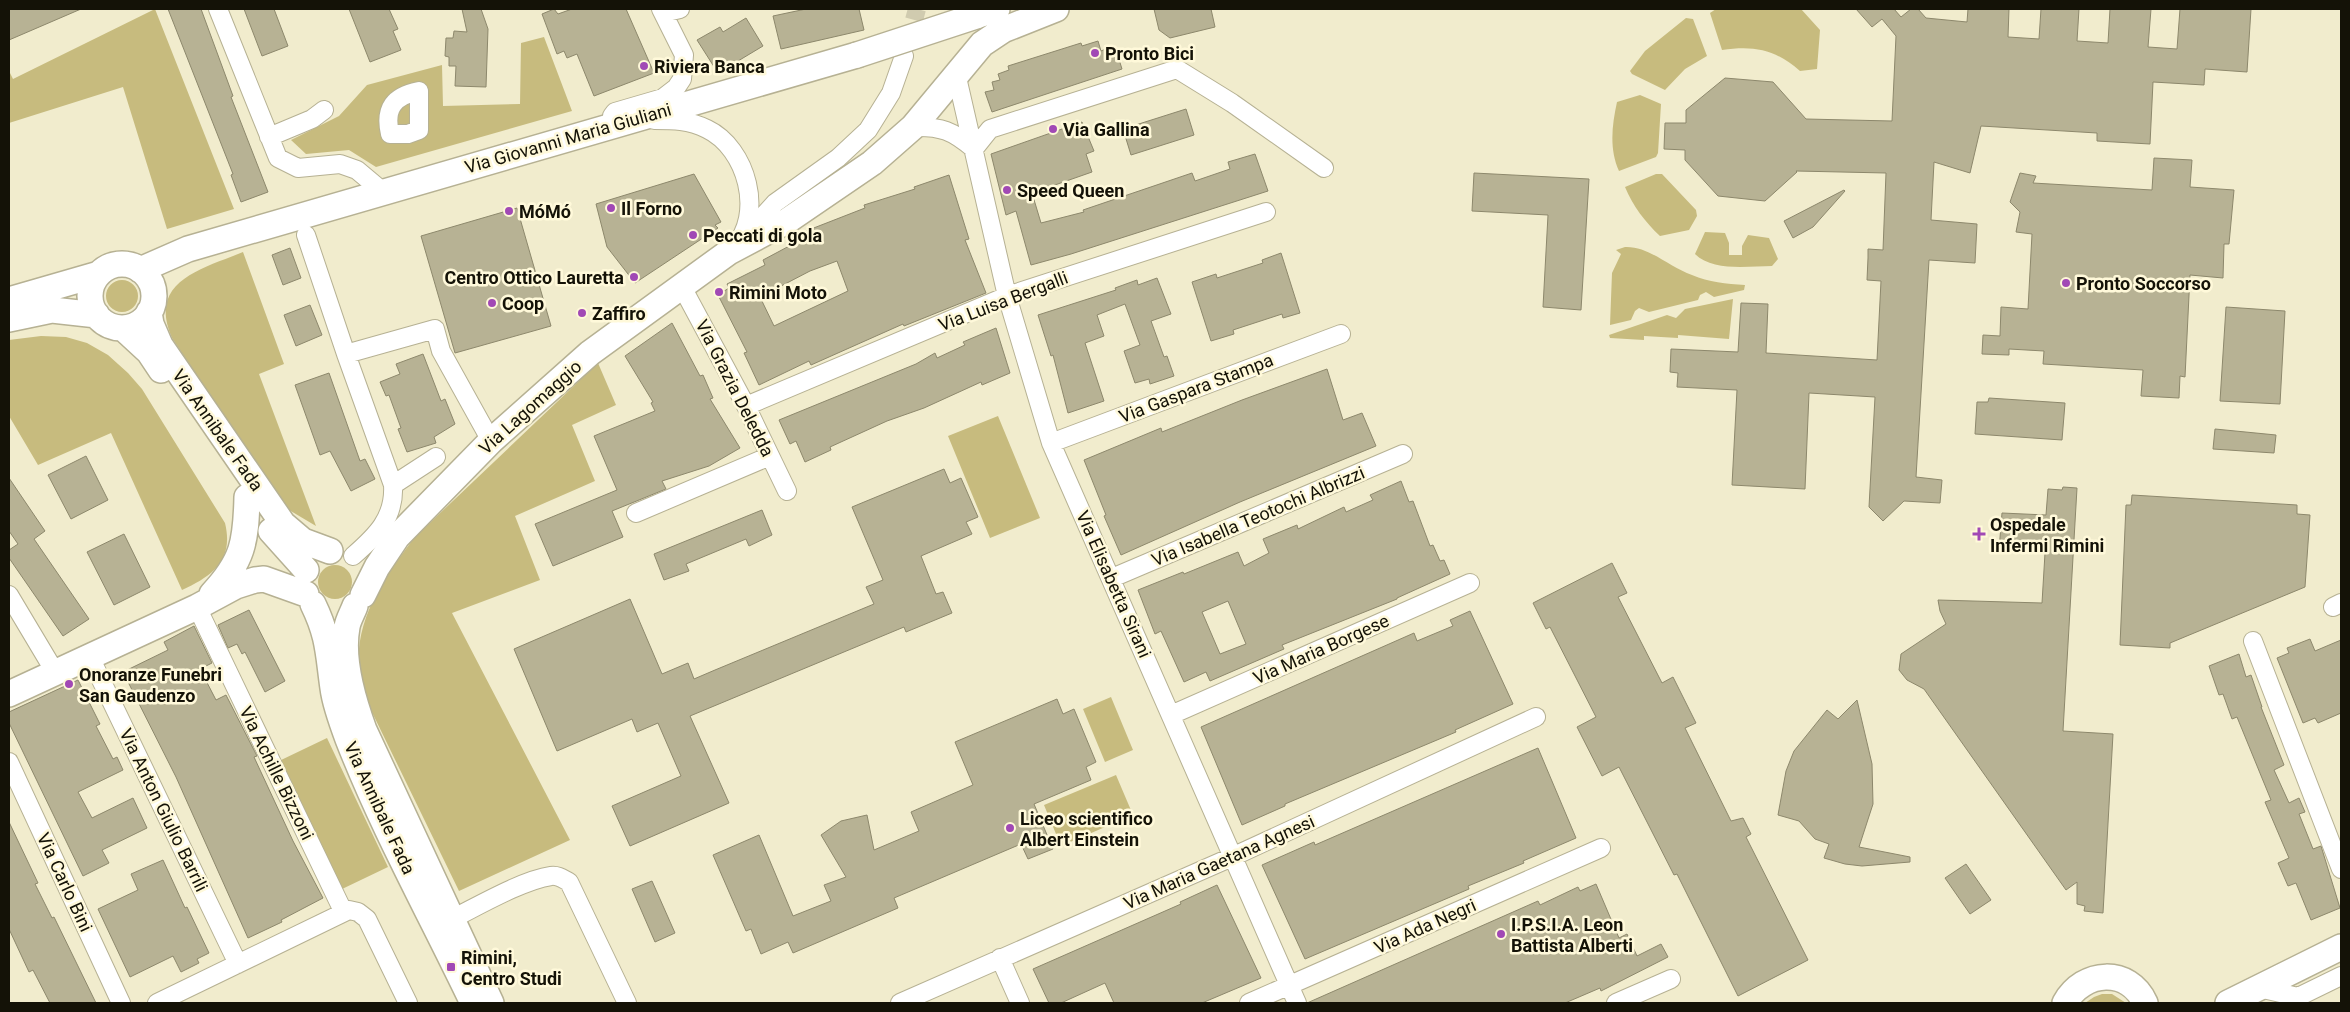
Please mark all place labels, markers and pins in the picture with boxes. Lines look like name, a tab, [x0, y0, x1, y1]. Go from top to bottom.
place label: Pronto Bici	[1105, 43, 1194, 64]
marker: Pronto Bici	[1089, 47, 1101, 59]
place label: Riviera Banca	[654, 56, 765, 77]
marker: Riviera Banca	[638, 60, 650, 72]
place label: Via Gallina	[1063, 119, 1150, 140]
marker: Via Gallina	[1047, 123, 1059, 135]
place label: Speed Queen	[1017, 180, 1124, 201]
marker: Speed Queen	[1001, 184, 1013, 196]
place label: Il Forno	[621, 198, 682, 219]
place label: MóMó	[519, 201, 571, 222]
marker: Il Forno	[605, 202, 617, 214]
marker: MóMó	[503, 205, 515, 217]
place label: Peccati di gola	[703, 225, 823, 246]
marker: Peccati di gola	[687, 229, 699, 241]
place label: Centro Ottico Lauretta	[445, 267, 624, 288]
marker: Centro Ottico Lauretta	[628, 271, 640, 283]
place label: Pronto Soccorso	[2076, 273, 2211, 294]
marker: Pronto Soccorso	[2060, 277, 2072, 289]
place label: Rimini Moto	[729, 282, 827, 303]
marker: Rimini Moto	[713, 286, 725, 298]
place label: Coop	[502, 293, 544, 314]
marker: Coop	[486, 297, 498, 309]
place label: Zaffiro	[592, 303, 646, 324]
marker: Zaffiro	[576, 307, 588, 319]
place label: Ospedale Infermi Rimini	[1990, 514, 2104, 556]
marker: Ospedale Infermi Rimini	[1972, 527, 1986, 541]
place label: Onoranze Funebri San Gaudenzo	[79, 664, 222, 706]
marker: Onoranze Funebri San Gaudenzo	[63, 678, 75, 690]
place label: Liceo scientifico Albert Einstein	[1020, 808, 1153, 850]
marker: Liceo scientifico Albert Einstein	[1004, 822, 1016, 834]
place label: I.P.S.I.A. Leon Battista Alberti	[1511, 914, 1633, 956]
marker: I.P.S.I.A. Leon Battista Alberti	[1495, 928, 1507, 940]
place label: Rimini, Centro Studi	[461, 947, 562, 989]
marker: Rimini, Centro Studi	[445, 961, 457, 973]

